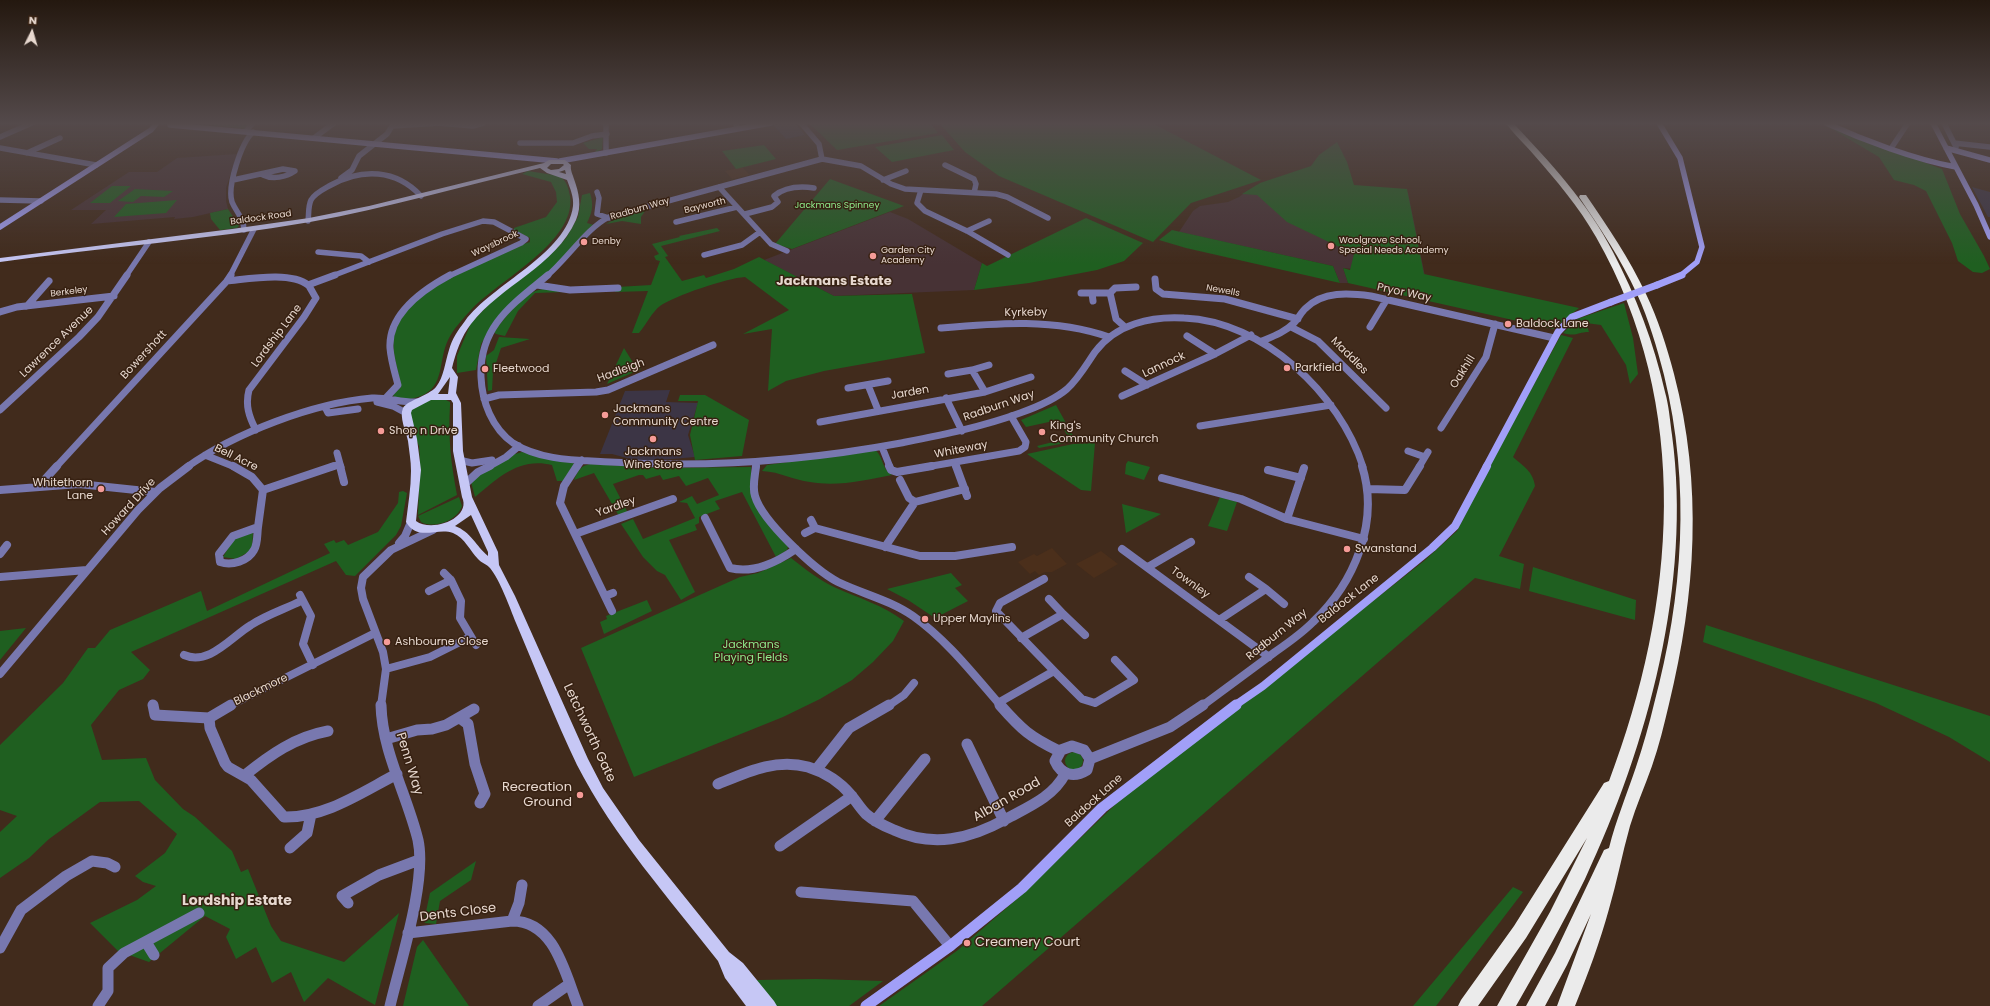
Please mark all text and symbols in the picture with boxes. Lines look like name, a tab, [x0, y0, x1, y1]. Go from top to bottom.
north arrow	[12, 12, 52, 52]
text: N	[28, 12, 38, 28]
street label: Radburn Way	[609, 195, 671, 223]
street label: Bayworth	[683, 196, 727, 216]
park label: Jackmans Spinney	[795, 201, 879, 211]
street label: Baldock Road	[230, 208, 292, 228]
street label: Waysbrook	[470, 228, 520, 260]
place label: Woolgrove School, Special Needs Academy	[1339, 236, 1449, 257]
marker: Denby	[579, 237, 589, 247]
place label: Denby	[592, 237, 621, 247]
marker: Woolgrove School, Special Needs Academy	[1326, 241, 1336, 251]
place label: Garden City Academy	[881, 246, 935, 267]
marker: Garden City Academy	[868, 251, 878, 261]
district label: Jackmans Estate	[776, 274, 892, 290]
street label: Pryor Way	[1376, 281, 1432, 305]
street label: Newells	[1205, 283, 1241, 299]
street label: Berkeley	[50, 284, 88, 300]
street label: Lordship Lane	[249, 302, 305, 370]
street label: Lawrence Avenue	[18, 304, 96, 380]
street label: Kyrkeby	[1004, 306, 1048, 320]
place label: Baldock Lane	[1516, 317, 1589, 331]
marker: Baldock Lane	[1503, 319, 1513, 329]
street label: Bowershott	[118, 328, 170, 382]
street label: Maddles	[1328, 335, 1370, 377]
street label: Lannock	[1141, 349, 1187, 381]
street label: Oakhill	[1448, 353, 1478, 391]
street label: Hadleigh	[596, 356, 646, 386]
place label: Parkfield	[1295, 361, 1342, 375]
place label: Fleetwood	[493, 362, 549, 376]
marker: Parkfield	[1282, 363, 1292, 373]
marker: Fleetwood	[480, 364, 490, 374]
street label: Jarden	[890, 383, 930, 403]
street label: Radburn Way	[962, 388, 1036, 424]
place label: Jackmans Community Centre	[613, 402, 718, 428]
marker: Jackmans Community Centre	[600, 410, 610, 420]
place label: King's Community Church	[1050, 419, 1159, 445]
place label: Shop n Drive	[389, 424, 457, 438]
marker: Shop n Drive	[376, 426, 386, 436]
marker: King's Community Church	[1037, 427, 1047, 437]
marker: Jackmans Wine Store	[648, 434, 658, 444]
street label: Whiteway	[933, 438, 989, 462]
street label: Bell Acre	[212, 442, 260, 474]
place label: Jackmans Wine Store	[624, 445, 682, 471]
place label: Whitethorn Lane	[32, 476, 93, 502]
street label: Howard Drive	[99, 476, 159, 538]
marker: Whitethorn Lane	[96, 484, 106, 494]
street label: Yardley	[594, 494, 638, 520]
place label: Swanstand	[1355, 542, 1417, 556]
marker: Swanstand	[1342, 544, 1352, 554]
street label: Townley	[1168, 565, 1212, 601]
street label: Baldock Lane	[1316, 571, 1382, 627]
street label: Radburn Way	[1244, 606, 1310, 664]
place label: Upper Maylins	[933, 612, 1010, 626]
marker: Upper Maylins	[920, 614, 930, 624]
place label: Ashbourne Close	[395, 635, 488, 649]
marker: Ashbourne Close	[382, 637, 392, 647]
park label: Jackmans Playing FIelds	[714, 638, 788, 664]
street label: Blackmore	[232, 671, 290, 709]
street label: Letchworth Gate	[559, 681, 619, 785]
street label: Penn Way	[392, 731, 426, 797]
street label: Baldock Lane	[1063, 772, 1125, 830]
street label: Alban Road	[971, 774, 1043, 826]
place label: Recreation Ground	[502, 780, 572, 811]
marker: Recreation Ground	[575, 790, 585, 800]
district label: Lordship Estate	[182, 893, 292, 909]
street label: Dents Close	[419, 901, 497, 925]
place label: Creamery Court	[975, 935, 1080, 951]
marker: Creamery Court	[962, 938, 972, 948]

